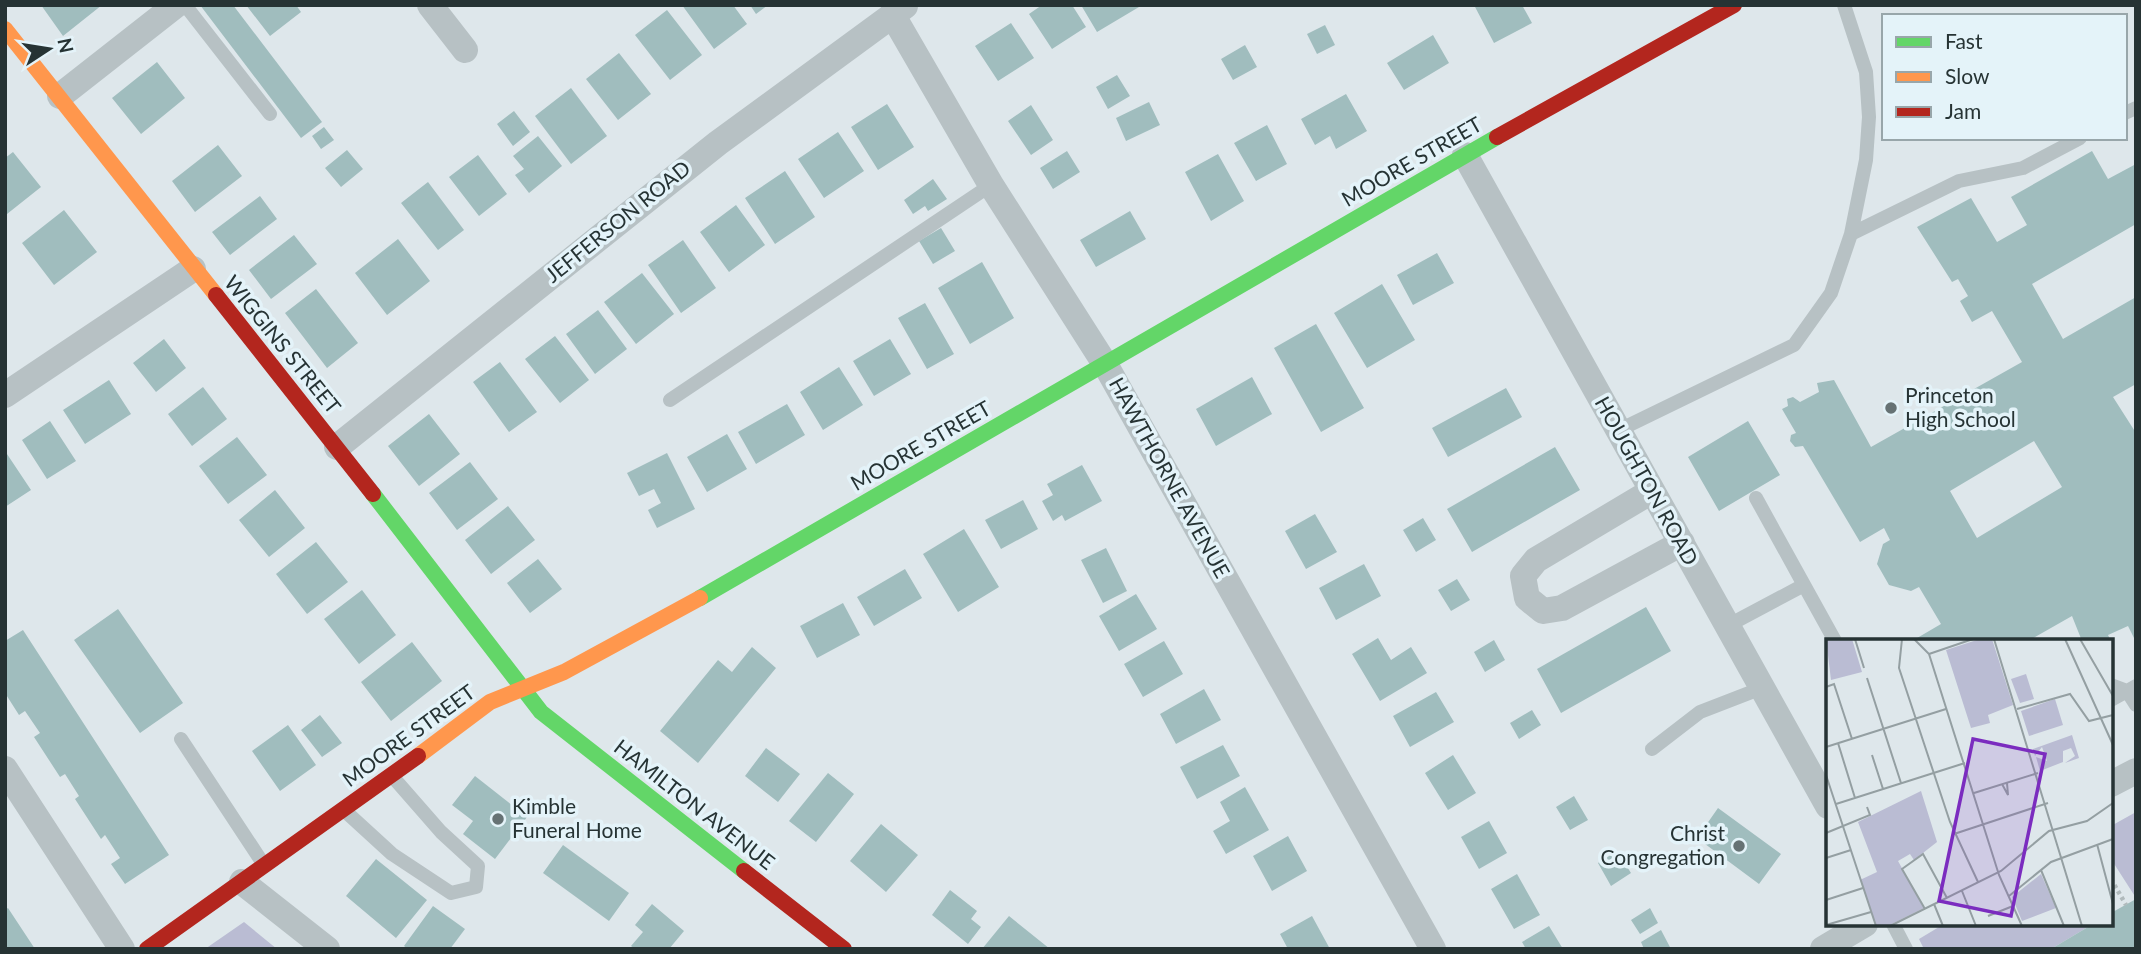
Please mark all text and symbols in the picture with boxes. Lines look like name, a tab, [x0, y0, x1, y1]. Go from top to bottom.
north arrow	[14, 14, 84, 84]
legend	[1882, 14, 2127, 140]
text: Fast	[1945, 28, 1983, 53]
text: N	[53, 36, 79, 55]
text: Slow	[1945, 63, 1990, 88]
text: Jam	[1945, 98, 1981, 123]
street label: MOORE STREET	[1337, 110, 1486, 211]
street label: JEFFERSON ROAD	[540, 155, 695, 287]
street label: WIGGINS STREET	[220, 270, 347, 419]
street label: HAWTHORNE AVENUE	[1105, 373, 1236, 582]
place label: Princeton High School	[1905, 382, 2016, 431]
street label: HOUGHTON ROAD	[1591, 391, 1704, 569]
street label: MOORE STREET	[846, 394, 995, 495]
marker: Princeton High School	[1883, 400, 1899, 416]
inset map	[1826, 639, 2113, 926]
street label: MOORE STREET	[337, 678, 480, 791]
street label: HAMILTON AVENUE	[610, 733, 780, 874]
place label: Kimble Funeral Home	[512, 793, 642, 842]
marker: Kimble Funeral Home	[490, 811, 506, 827]
place label: Christ Congregation	[1601, 820, 1725, 869]
marker: Christ Congregation	[1731, 838, 1747, 854]

